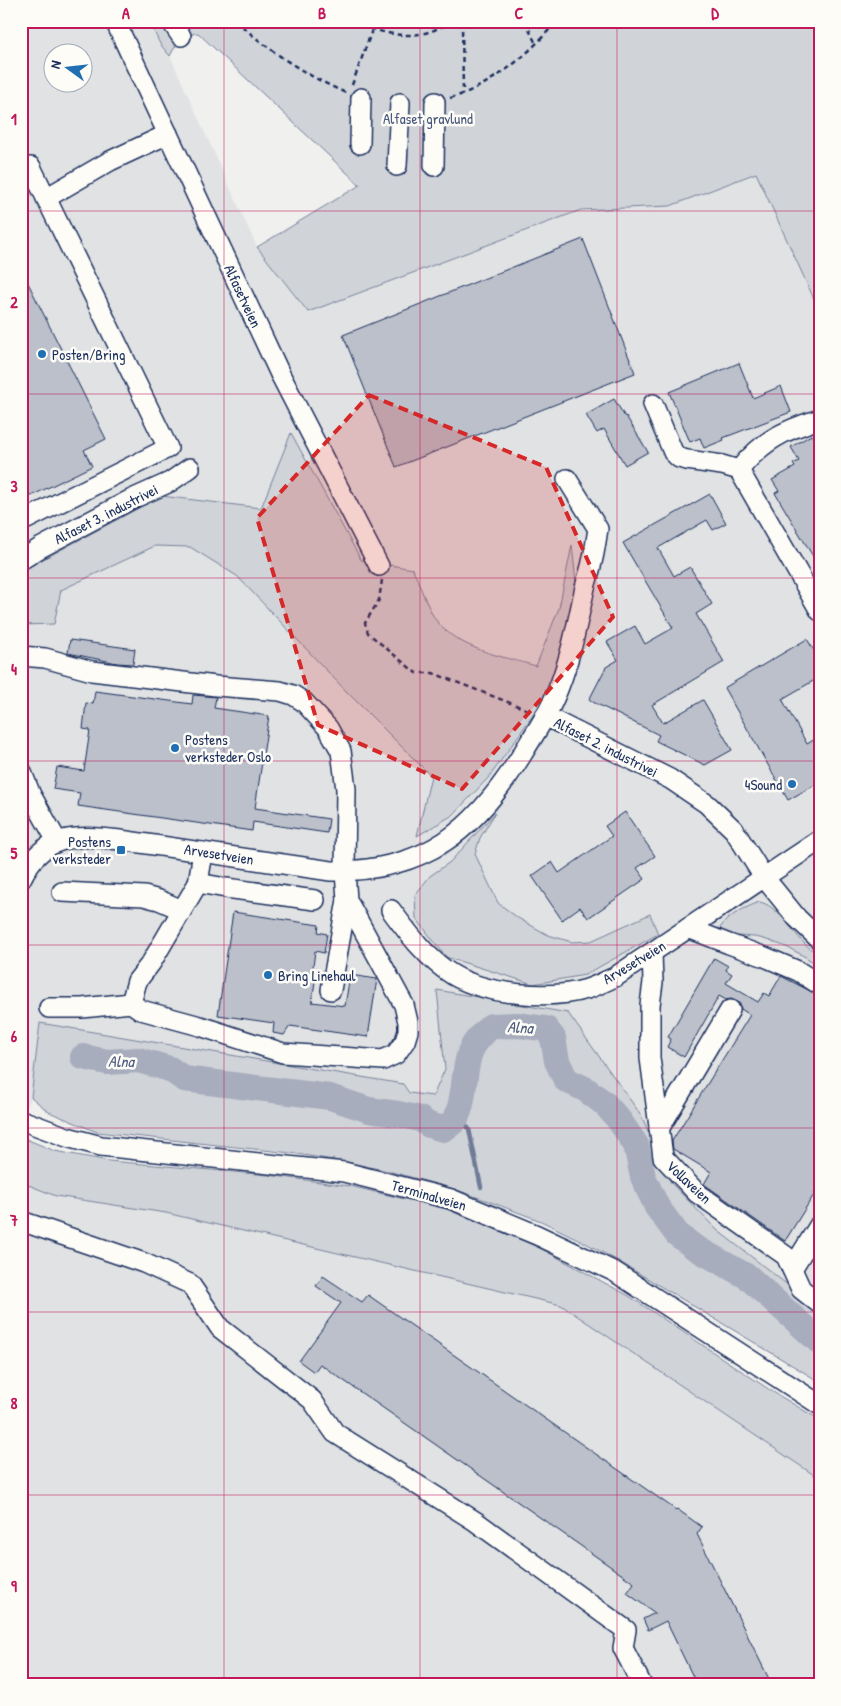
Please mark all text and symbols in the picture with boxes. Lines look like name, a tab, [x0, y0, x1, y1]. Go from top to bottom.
text: A	[122, 2, 130, 24]
text: B	[318, 2, 326, 24]
text: C	[515, 2, 524, 24]
text: D	[711, 2, 719, 24]
north arrow	[42, 42, 92, 92]
text: N	[45, 58, 65, 71]
text: 1	[11, 108, 17, 130]
park label: Alfaset gravlund	[383, 108, 473, 129]
street label: Alfasetveien	[219, 261, 267, 331]
text: 2	[10, 291, 18, 313]
place label: Posten/Bring	[52, 344, 126, 365]
marker: Posten/Bring	[36, 348, 48, 360]
text: 3	[10, 475, 18, 497]
street label: Alfaset 3. industrivei	[51, 479, 161, 549]
text: 4	[11, 658, 17, 680]
street label: Alfaset 2. industrivei	[550, 712, 662, 782]
place label: Postens verksteder Oslo	[185, 729, 271, 767]
marker: Postens verksteder Oslo	[169, 742, 181, 754]
place label: 4Sound	[745, 774, 782, 795]
marker: 4Sound	[786, 778, 798, 790]
place label: Postens verksteder	[53, 831, 111, 869]
street label: Arvesetveien	[183, 838, 255, 870]
text: 5	[11, 842, 18, 864]
marker: Postens verksteder	[115, 844, 127, 856]
street label: Arvesetveien	[599, 935, 670, 989]
place label: Bring Linehaul	[278, 965, 356, 986]
marker: Bring Linehaul	[262, 969, 274, 981]
water label: Alna	[507, 1015, 535, 1039]
text: 6	[11, 1025, 18, 1047]
water label: Alna	[108, 1050, 136, 1072]
street label: Vollaveien	[662, 1156, 716, 1209]
street label: Terminalveien	[389, 1174, 469, 1216]
text: 7	[9, 1209, 18, 1231]
text: 8	[11, 1392, 18, 1414]
text: 9	[11, 1575, 17, 1597]

